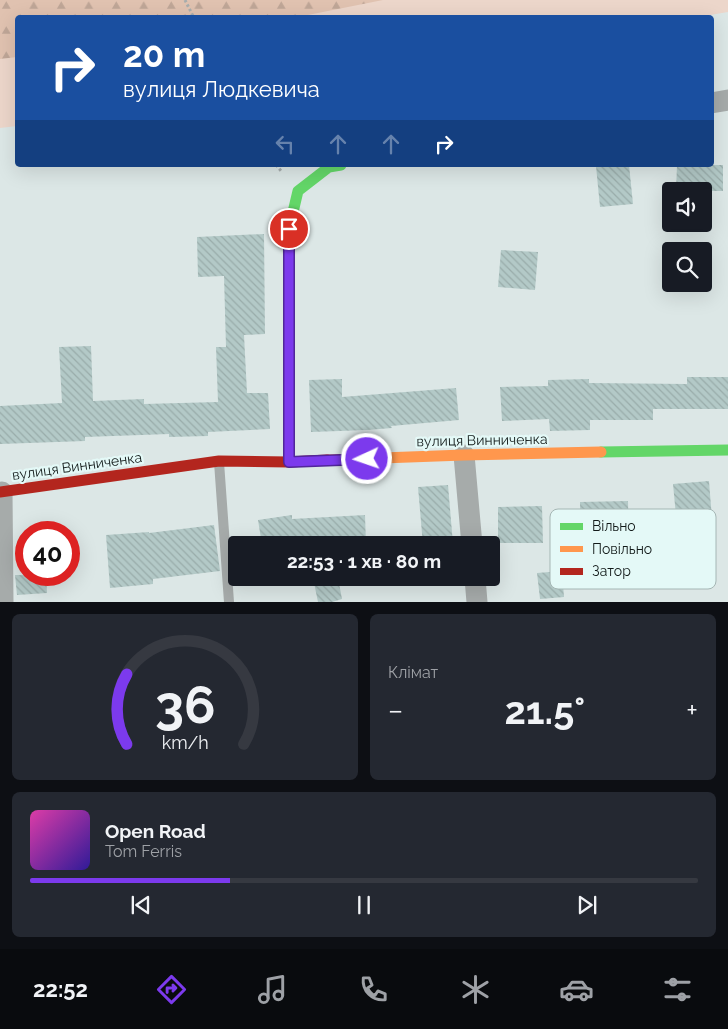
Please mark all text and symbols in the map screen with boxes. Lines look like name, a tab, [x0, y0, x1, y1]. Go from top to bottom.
text: 20 m	[123, 34, 205, 75]
icon: right	[40, 35, 105, 100]
text: вулиця Людкевича	[123, 76, 320, 102]
icon: left	[271, 130, 299, 158]
icon: ahead	[324, 130, 352, 158]
icon: ahead	[377, 130, 405, 158]
icon: right	[430, 130, 458, 158]
map controls	[662, 182, 712, 292]
button: sound	[662, 182, 712, 232]
pin	[268, 208, 310, 250]
icon: arrive	[275, 215, 303, 243]
button: search	[662, 242, 712, 292]
street label: вулиця Винниченка	[416, 431, 548, 449]
position arrow	[340, 432, 392, 484]
street label: вулиця Винниченка	[11, 449, 143, 483]
legend	[550, 509, 716, 589]
text: Вільно	[592, 518, 636, 534]
speed limit sign: 40	[15, 521, 80, 586]
text: Повільно	[592, 541, 652, 557]
text: 22:53 · 1 хв · 80 m	[287, 550, 441, 572]
text: Затор	[592, 563, 631, 579]
text: Клімат	[388, 663, 438, 682]
text: 36	[155, 674, 215, 735]
text: 21.5°	[504, 688, 585, 733]
text: −	[388, 694, 403, 727]
text: +	[686, 694, 698, 727]
text: km/h	[161, 732, 209, 753]
text: Open Road	[105, 820, 206, 842]
text: Tom Ferris	[105, 842, 182, 861]
icon: previous	[127, 891, 155, 919]
icon: pause	[350, 891, 378, 919]
icon: next	[573, 891, 601, 919]
icon: directions	[154, 972, 189, 1007]
icon: music	[255, 972, 290, 1007]
icon: phone	[356, 972, 391, 1007]
icon: climate	[458, 972, 493, 1007]
icon: car	[559, 972, 594, 1007]
icon: filters	[660, 972, 695, 1007]
text: 22:52	[33, 976, 88, 1002]

